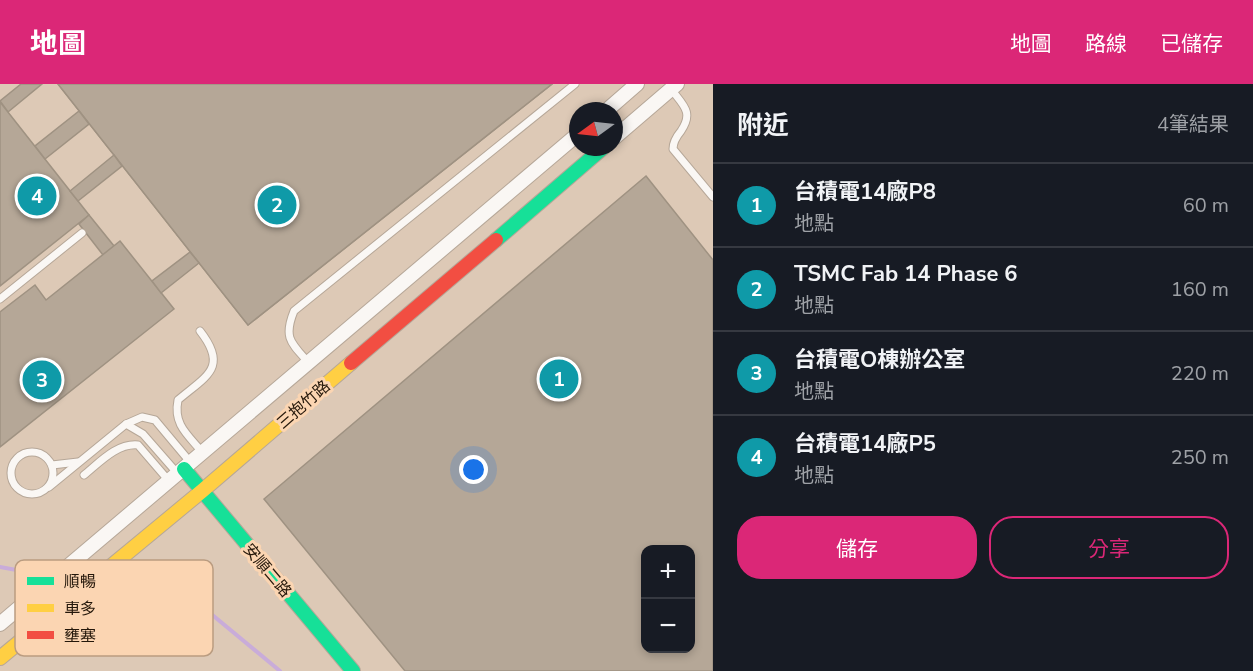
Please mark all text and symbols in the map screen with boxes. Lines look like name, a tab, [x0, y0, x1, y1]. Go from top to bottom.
text: 地圖	[30, 25, 86, 63]
text: 地圖	[1010, 30, 1052, 58]
text: 路線	[1085, 30, 1127, 58]
text: 已儲存	[1160, 30, 1223, 58]
north arrow	[569, 102, 623, 156]
text: 附近	[737, 108, 789, 143]
text: 4筆結果	[1157, 111, 1229, 138]
pin: 4	[18, 174, 57, 218]
text: 台積電14廠P8	[794, 177, 936, 207]
pin: 2	[258, 182, 296, 228]
text: 1	[751, 192, 763, 219]
text: 60 m	[1183, 192, 1229, 219]
text: 地點	[794, 210, 834, 237]
text: TSMC Fab 14 Phase 6	[794, 259, 1018, 289]
text: 2	[751, 276, 763, 303]
text: 160 m	[1171, 276, 1229, 303]
text: 地點	[794, 292, 834, 319]
text: 台積電O棟辦公室	[794, 345, 965, 375]
pin: 1	[540, 356, 578, 402]
pin: 3	[22, 358, 62, 402]
text: 3	[751, 360, 763, 387]
text: 220 m	[1171, 360, 1229, 387]
street label: 三抱竹路	[272, 375, 335, 434]
text: 地點	[794, 378, 834, 405]
text: 台積電14廠P5	[794, 429, 936, 459]
text: 4	[751, 444, 763, 471]
text: 250 m	[1171, 444, 1229, 471]
your location	[459, 455, 488, 484]
text: 地點	[794, 462, 834, 489]
button: 儲存	[737, 516, 977, 579]
button: 分享	[989, 516, 1229, 579]
street label: 安順二路	[238, 539, 296, 602]
map controls	[641, 545, 695, 653]
button: +	[641, 545, 695, 599]
legend	[15, 560, 213, 656]
text: 順暢	[64, 571, 96, 593]
text: 車多	[64, 598, 96, 620]
button: −	[641, 599, 695, 653]
text: 壅塞	[64, 625, 96, 647]

